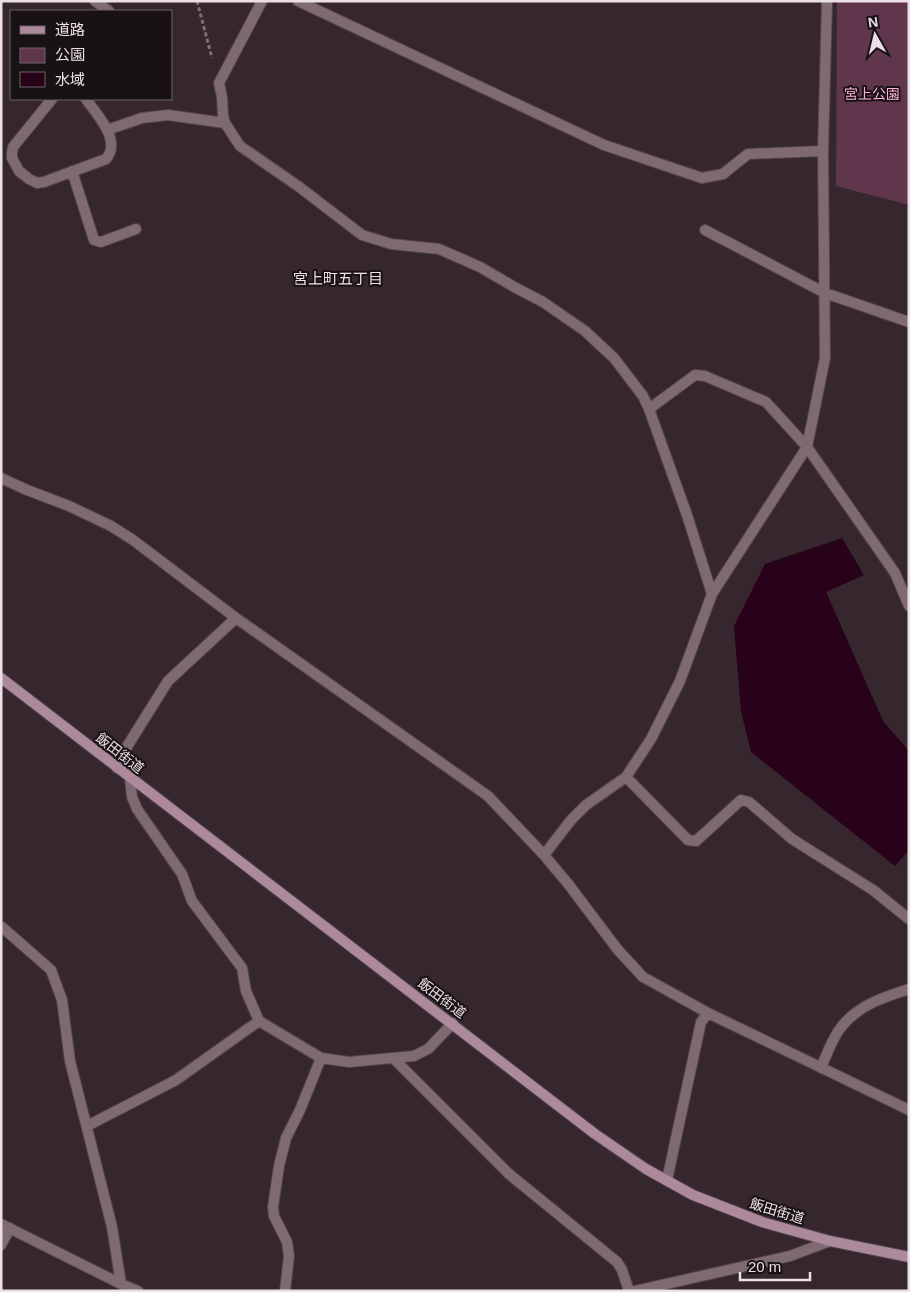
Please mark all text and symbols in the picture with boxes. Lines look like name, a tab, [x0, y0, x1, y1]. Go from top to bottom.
legend	[10, 10, 172, 100]
north arrow	[850, 10, 900, 60]
text: N	[867, 13, 879, 31]
text: 道路	[55, 21, 85, 38]
text: 公園	[55, 46, 85, 63]
text: 水域	[55, 71, 85, 88]
park label: 宮上公園	[844, 86, 900, 102]
district label: 宮上町五丁目	[293, 270, 383, 287]
street label: 飯田街道	[93, 729, 147, 777]
street label: 飯田街道	[415, 975, 469, 1021]
street label: 飯田街道	[748, 1195, 806, 1227]
scale bar	[740, 1250, 810, 1282]
text: 20 m	[748, 1258, 781, 1275]

